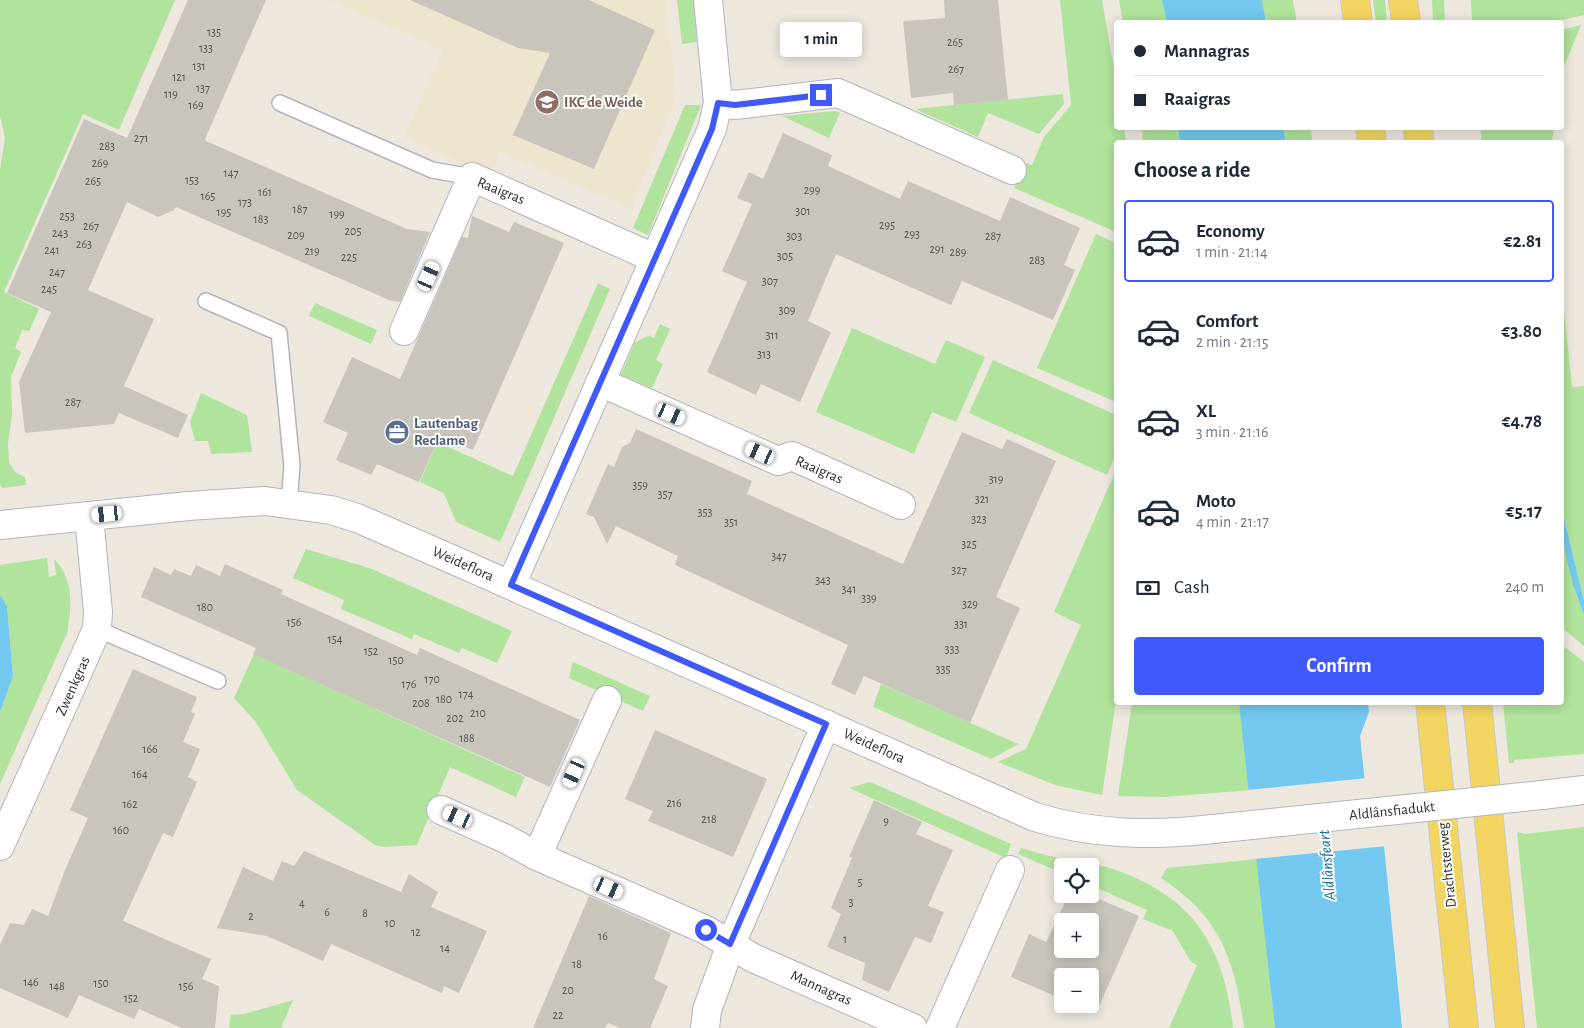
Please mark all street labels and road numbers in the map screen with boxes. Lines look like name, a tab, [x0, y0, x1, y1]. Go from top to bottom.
street label: Raaigras	[475, 175, 527, 207]
street label: Raaigras	[793, 453, 845, 487]
street label: Weideflora	[430, 544, 496, 584]
street label: Zwenkgras	[53, 654, 93, 718]
street label: Weideflora	[841, 726, 907, 766]
street label: Aldlânsfiadukt	[1348, 799, 1436, 823]
street label: Drachtsterweg	[1435, 821, 1459, 908]
street label: Mannagras	[788, 968, 854, 1008]

